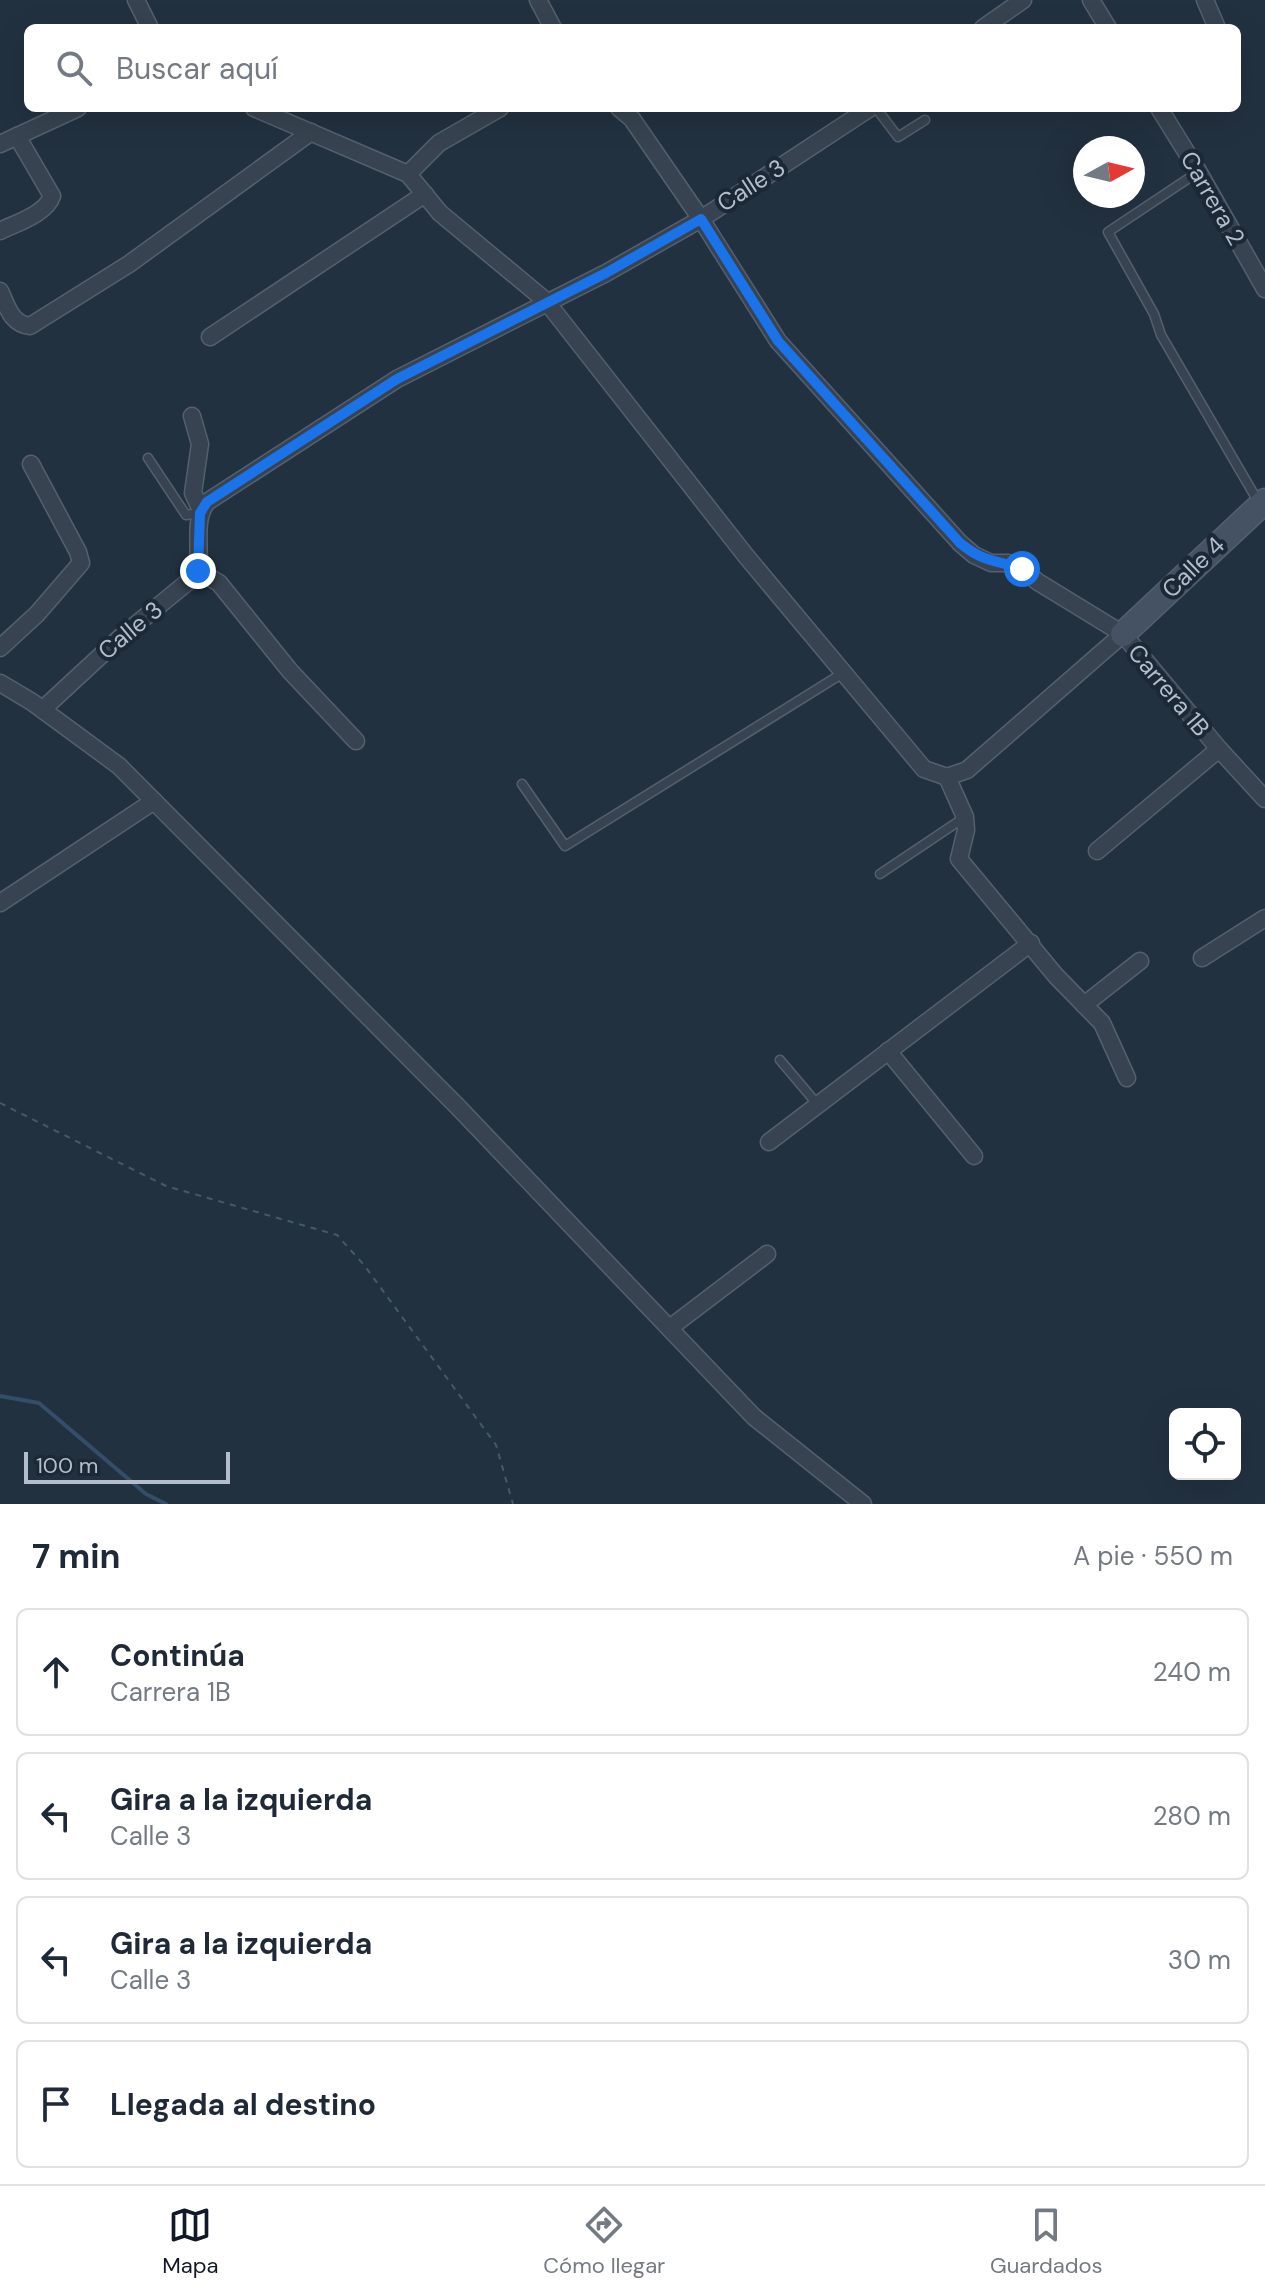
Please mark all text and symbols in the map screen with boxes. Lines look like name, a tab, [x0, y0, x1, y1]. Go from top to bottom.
search box	[24, 24, 1241, 112]
icon: search	[52, 46, 96, 90]
text: Buscar aquí	[116, 49, 278, 88]
north arrow	[1073, 136, 1145, 208]
street label: Carrera 2	[1174, 146, 1252, 250]
street label: Calle 3	[711, 152, 791, 218]
street label: Calle 4	[1155, 530, 1231, 604]
route start	[1004, 551, 1040, 587]
route end	[180, 553, 216, 589]
street label: Calle 3	[91, 594, 169, 666]
street label: Carrera 1B	[1121, 637, 1217, 743]
map controls	[1169, 1408, 1241, 1480]
button: locate	[1169, 1408, 1241, 1480]
scale bar	[24, 1448, 230, 1484]
text: 100 m	[36, 1451, 98, 1480]
text: 7 min	[32, 1534, 121, 1579]
text: A pie · 550 m	[1073, 1539, 1233, 1573]
text: Continúa	[110, 1636, 245, 1675]
icon: ahead	[34, 1650, 78, 1694]
text: 240 m	[1153, 1655, 1231, 1689]
text: Carrera 1B	[110, 1675, 231, 1709]
text: Gira a la izquierda	[110, 1780, 372, 1819]
icon: left	[34, 1794, 78, 1838]
text: 280 m	[1153, 1799, 1231, 1833]
text: Calle 3	[110, 1819, 191, 1853]
text: Gira a la izquierda	[110, 1924, 372, 1963]
icon: left	[34, 1938, 78, 1982]
text: 30 m	[1168, 1943, 1231, 1977]
text: Calle 3	[110, 1963, 191, 1997]
icon: arrive	[34, 2082, 78, 2126]
text: Llegada al destino	[110, 2085, 376, 2124]
tab: Mapa	[162, 2203, 219, 2280]
tab: Cómo llegar	[543, 2203, 665, 2280]
tab: Guardados	[990, 2203, 1103, 2280]

